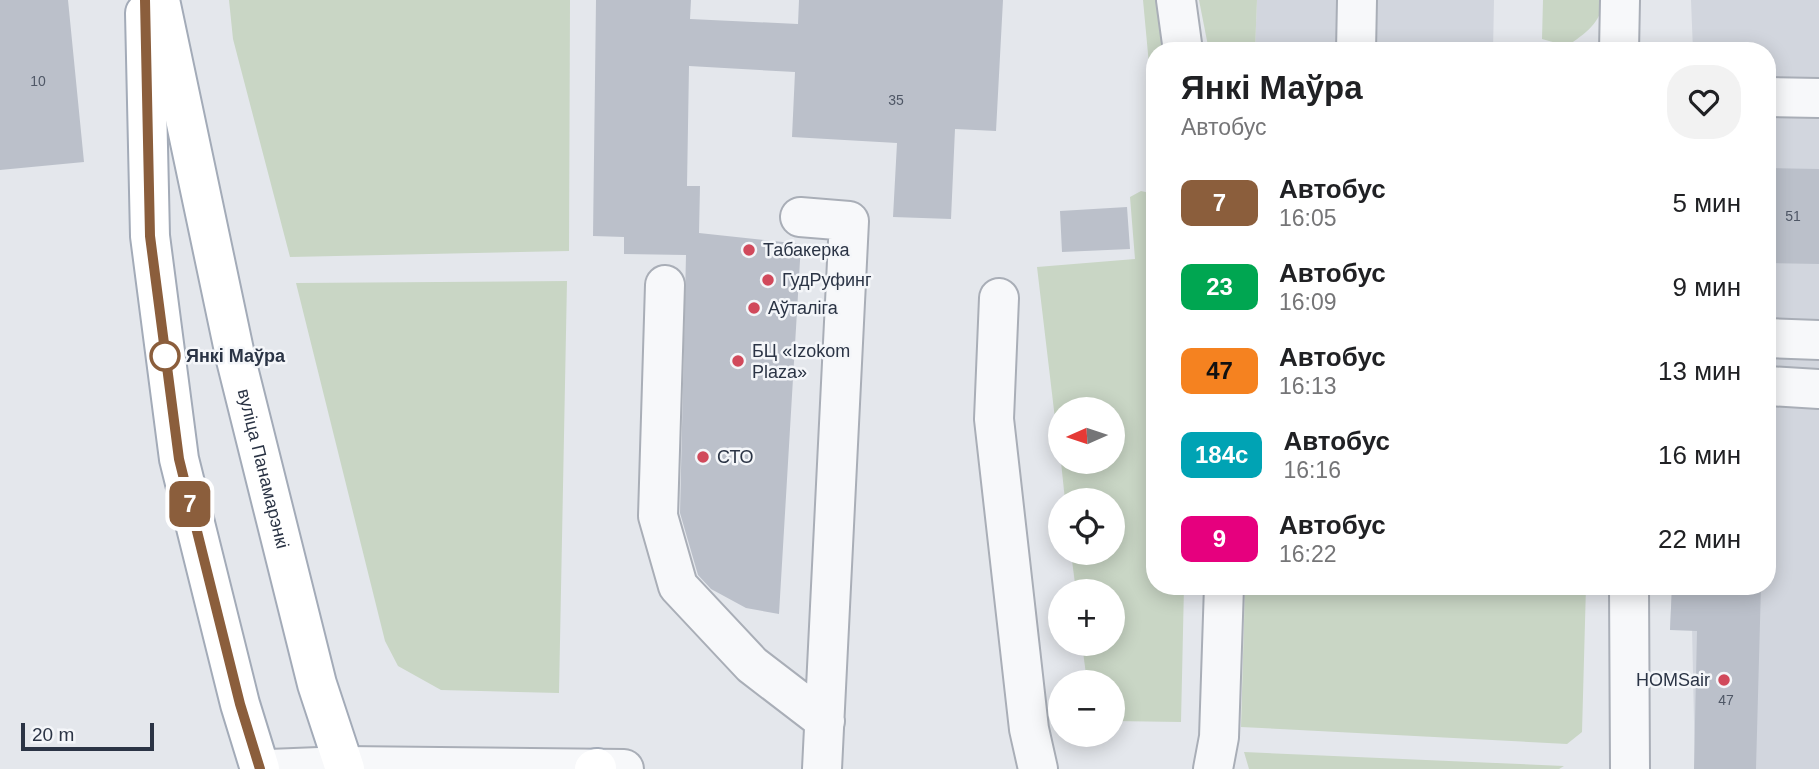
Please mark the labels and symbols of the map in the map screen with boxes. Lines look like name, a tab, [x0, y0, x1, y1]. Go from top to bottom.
house number: 10	[30, 73, 46, 89]
house number: 35	[888, 92, 904, 108]
house number: 51	[1785, 208, 1801, 224]
place label: Табакерка	[763, 240, 850, 260]
marker: Табакерка	[741, 242, 757, 258]
place label: ГудРуфинг	[782, 270, 872, 290]
marker: ГудРуфинг	[760, 272, 776, 288]
place label: Аўталіга	[768, 298, 839, 318]
marker: Аўталіга	[746, 300, 762, 316]
marker: Янкі Маўра	[150, 341, 180, 371]
place label: БЦ «Izokom Plaza»	[752, 341, 850, 382]
place label: Янкі Маўра	[186, 346, 286, 366]
marker: БЦ «Izokom Plaza»	[730, 353, 746, 369]
street label: вуліца Панамарэнкі	[234, 387, 293, 551]
north arrow	[1048, 397, 1125, 474]
place label: СТО	[717, 447, 754, 467]
marker: СТО	[695, 449, 711, 465]
line badge: 7	[167, 481, 213, 527]
place label: HOMSair	[1636, 670, 1710, 690]
marker: HOMSair	[1716, 672, 1732, 688]
house number: 47	[1718, 692, 1734, 708]
scale bar	[21, 720, 154, 752]

